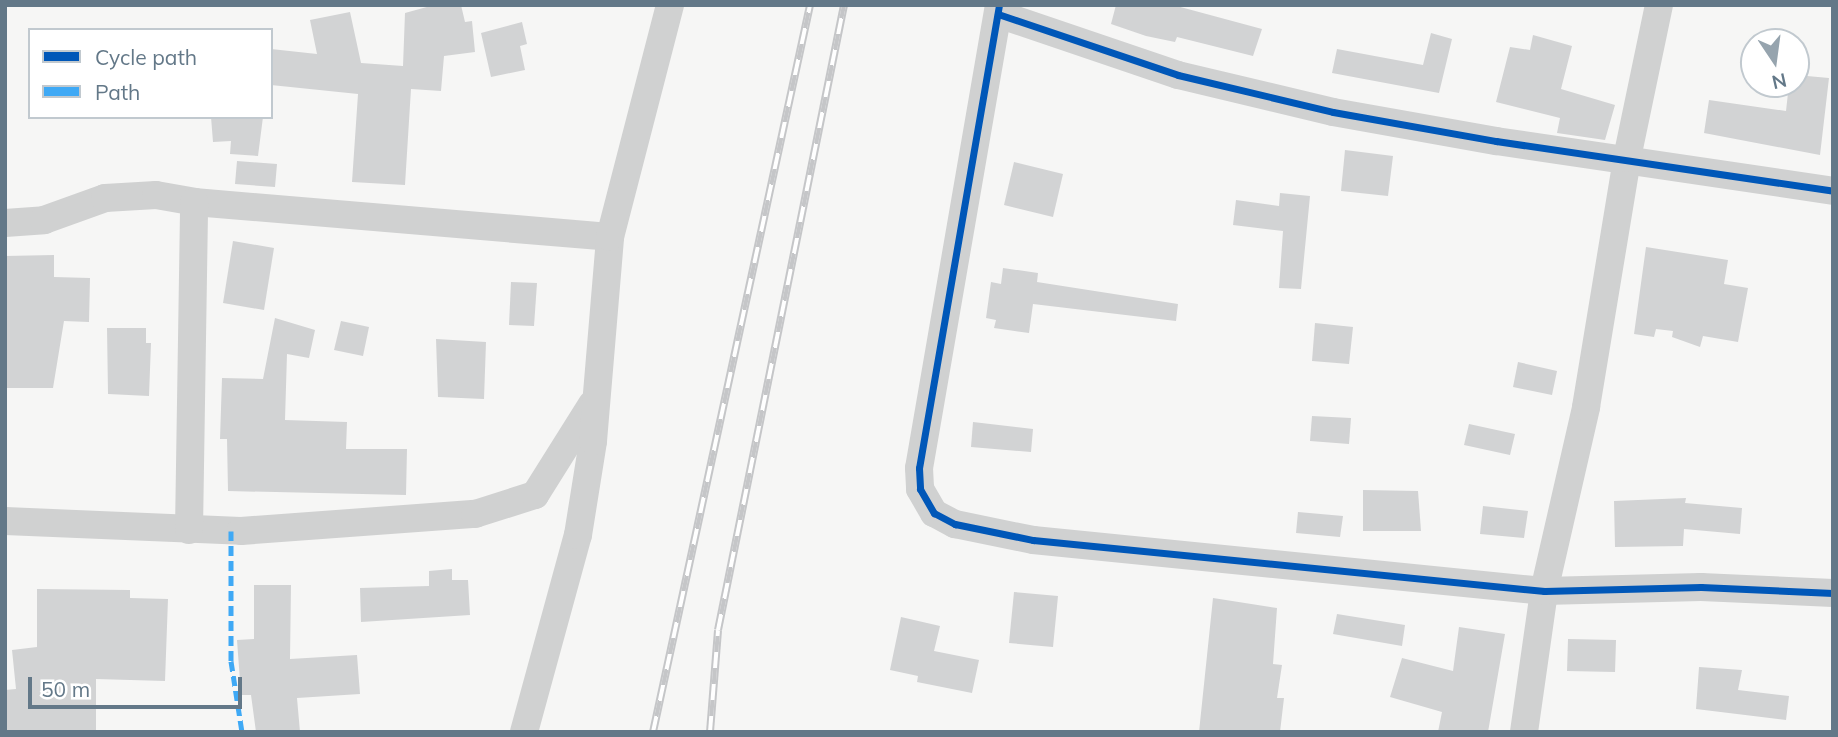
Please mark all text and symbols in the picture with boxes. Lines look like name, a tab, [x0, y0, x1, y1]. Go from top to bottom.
legend	[28, 28, 273, 119]
north arrow	[1740, 28, 1810, 98]
text: Cycle path	[95, 44, 197, 70]
text: N	[1770, 68, 1789, 95]
text: Path	[95, 79, 140, 105]
scale bar	[32, 664, 245, 708]
text: 50 m	[41, 676, 90, 702]

